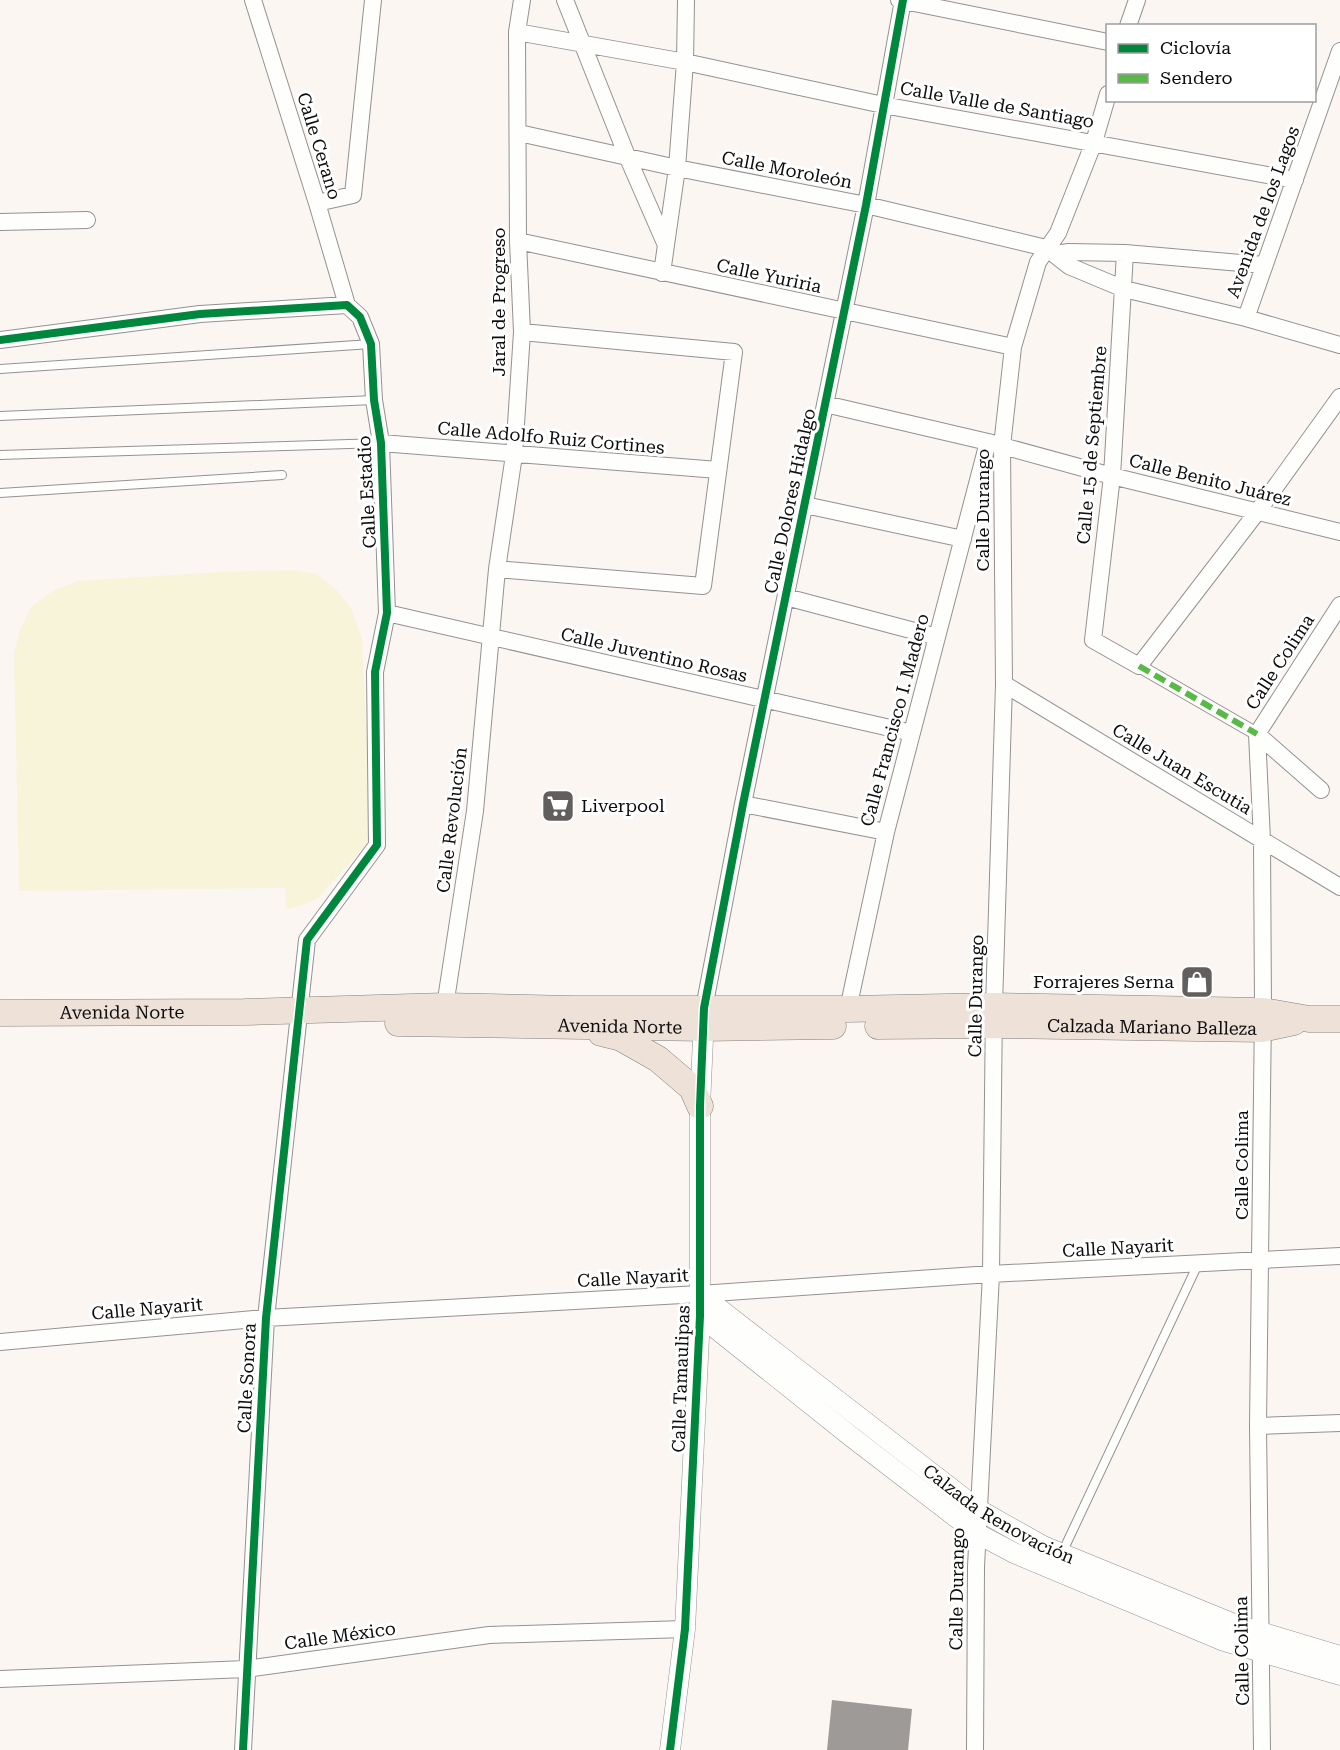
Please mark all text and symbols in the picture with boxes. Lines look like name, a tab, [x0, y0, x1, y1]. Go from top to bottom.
legend	[1106, 24, 1316, 102]
text: Ciclovía	[1160, 37, 1231, 58]
text: Sendero	[1160, 67, 1233, 88]
street label: Calle Valle de Santiago	[898, 77, 1096, 132]
street label: Calle Cerano	[293, 90, 346, 202]
street label: Avenida de los Lagos	[1222, 123, 1303, 301]
street label: Calle Moroleón	[720, 147, 855, 193]
street label: Jaral de Progreso	[488, 227, 509, 377]
street label: Calle Yuriria	[715, 254, 824, 297]
street label: Calle 15 de Septiembre	[1072, 345, 1111, 545]
street label: Calle Dolores Hidalgo	[760, 407, 819, 595]
street label: Calle Adolfo Ruiz Cortines	[437, 417, 665, 458]
street label: Calle Estadio	[353, 435, 380, 549]
street label: Calle Durango	[972, 449, 993, 571]
street label: Calle Benito Juárez	[1127, 449, 1294, 510]
street label: Calle Colima	[1241, 610, 1318, 713]
street label: Calle Francisco I. Madero	[856, 611, 933, 829]
street label: Calle Juventino Rosas	[559, 623, 749, 686]
street label: Calle Juan Escutia	[1109, 719, 1256, 819]
street label: Calle Revolución	[432, 746, 471, 894]
supermarket icon: Liverpool	[540, 788, 576, 824]
place label: Liverpool	[581, 795, 665, 816]
street label: Calle Durango	[964, 934, 987, 1058]
shop icon: Forrajeres Serna	[1179, 964, 1215, 1000]
place label: Forrajeres Serna	[1033, 971, 1174, 992]
street label: Avenida Norte	[60, 1001, 184, 1023]
street label: Avenida Norte	[557, 1015, 683, 1038]
street label: Calzada Mariano Balleza	[1047, 1015, 1257, 1039]
street label: Calle Colima	[1231, 1110, 1252, 1220]
street label: Calle Nayarit	[1062, 1234, 1175, 1261]
street label: Calle Nayarit	[577, 1264, 690, 1291]
street label: Calle Nayarit	[90, 1293, 204, 1324]
street label: Calle Tamaulipas	[667, 1305, 694, 1453]
street label: Calle Sonora	[233, 1322, 260, 1434]
street label: Calzada Renovación	[919, 1460, 1078, 1568]
street label: Calle Durango	[945, 1527, 968, 1651]
street label: Calle Colima	[1230, 1596, 1253, 1706]
street label: Calle México	[283, 1617, 397, 1654]

